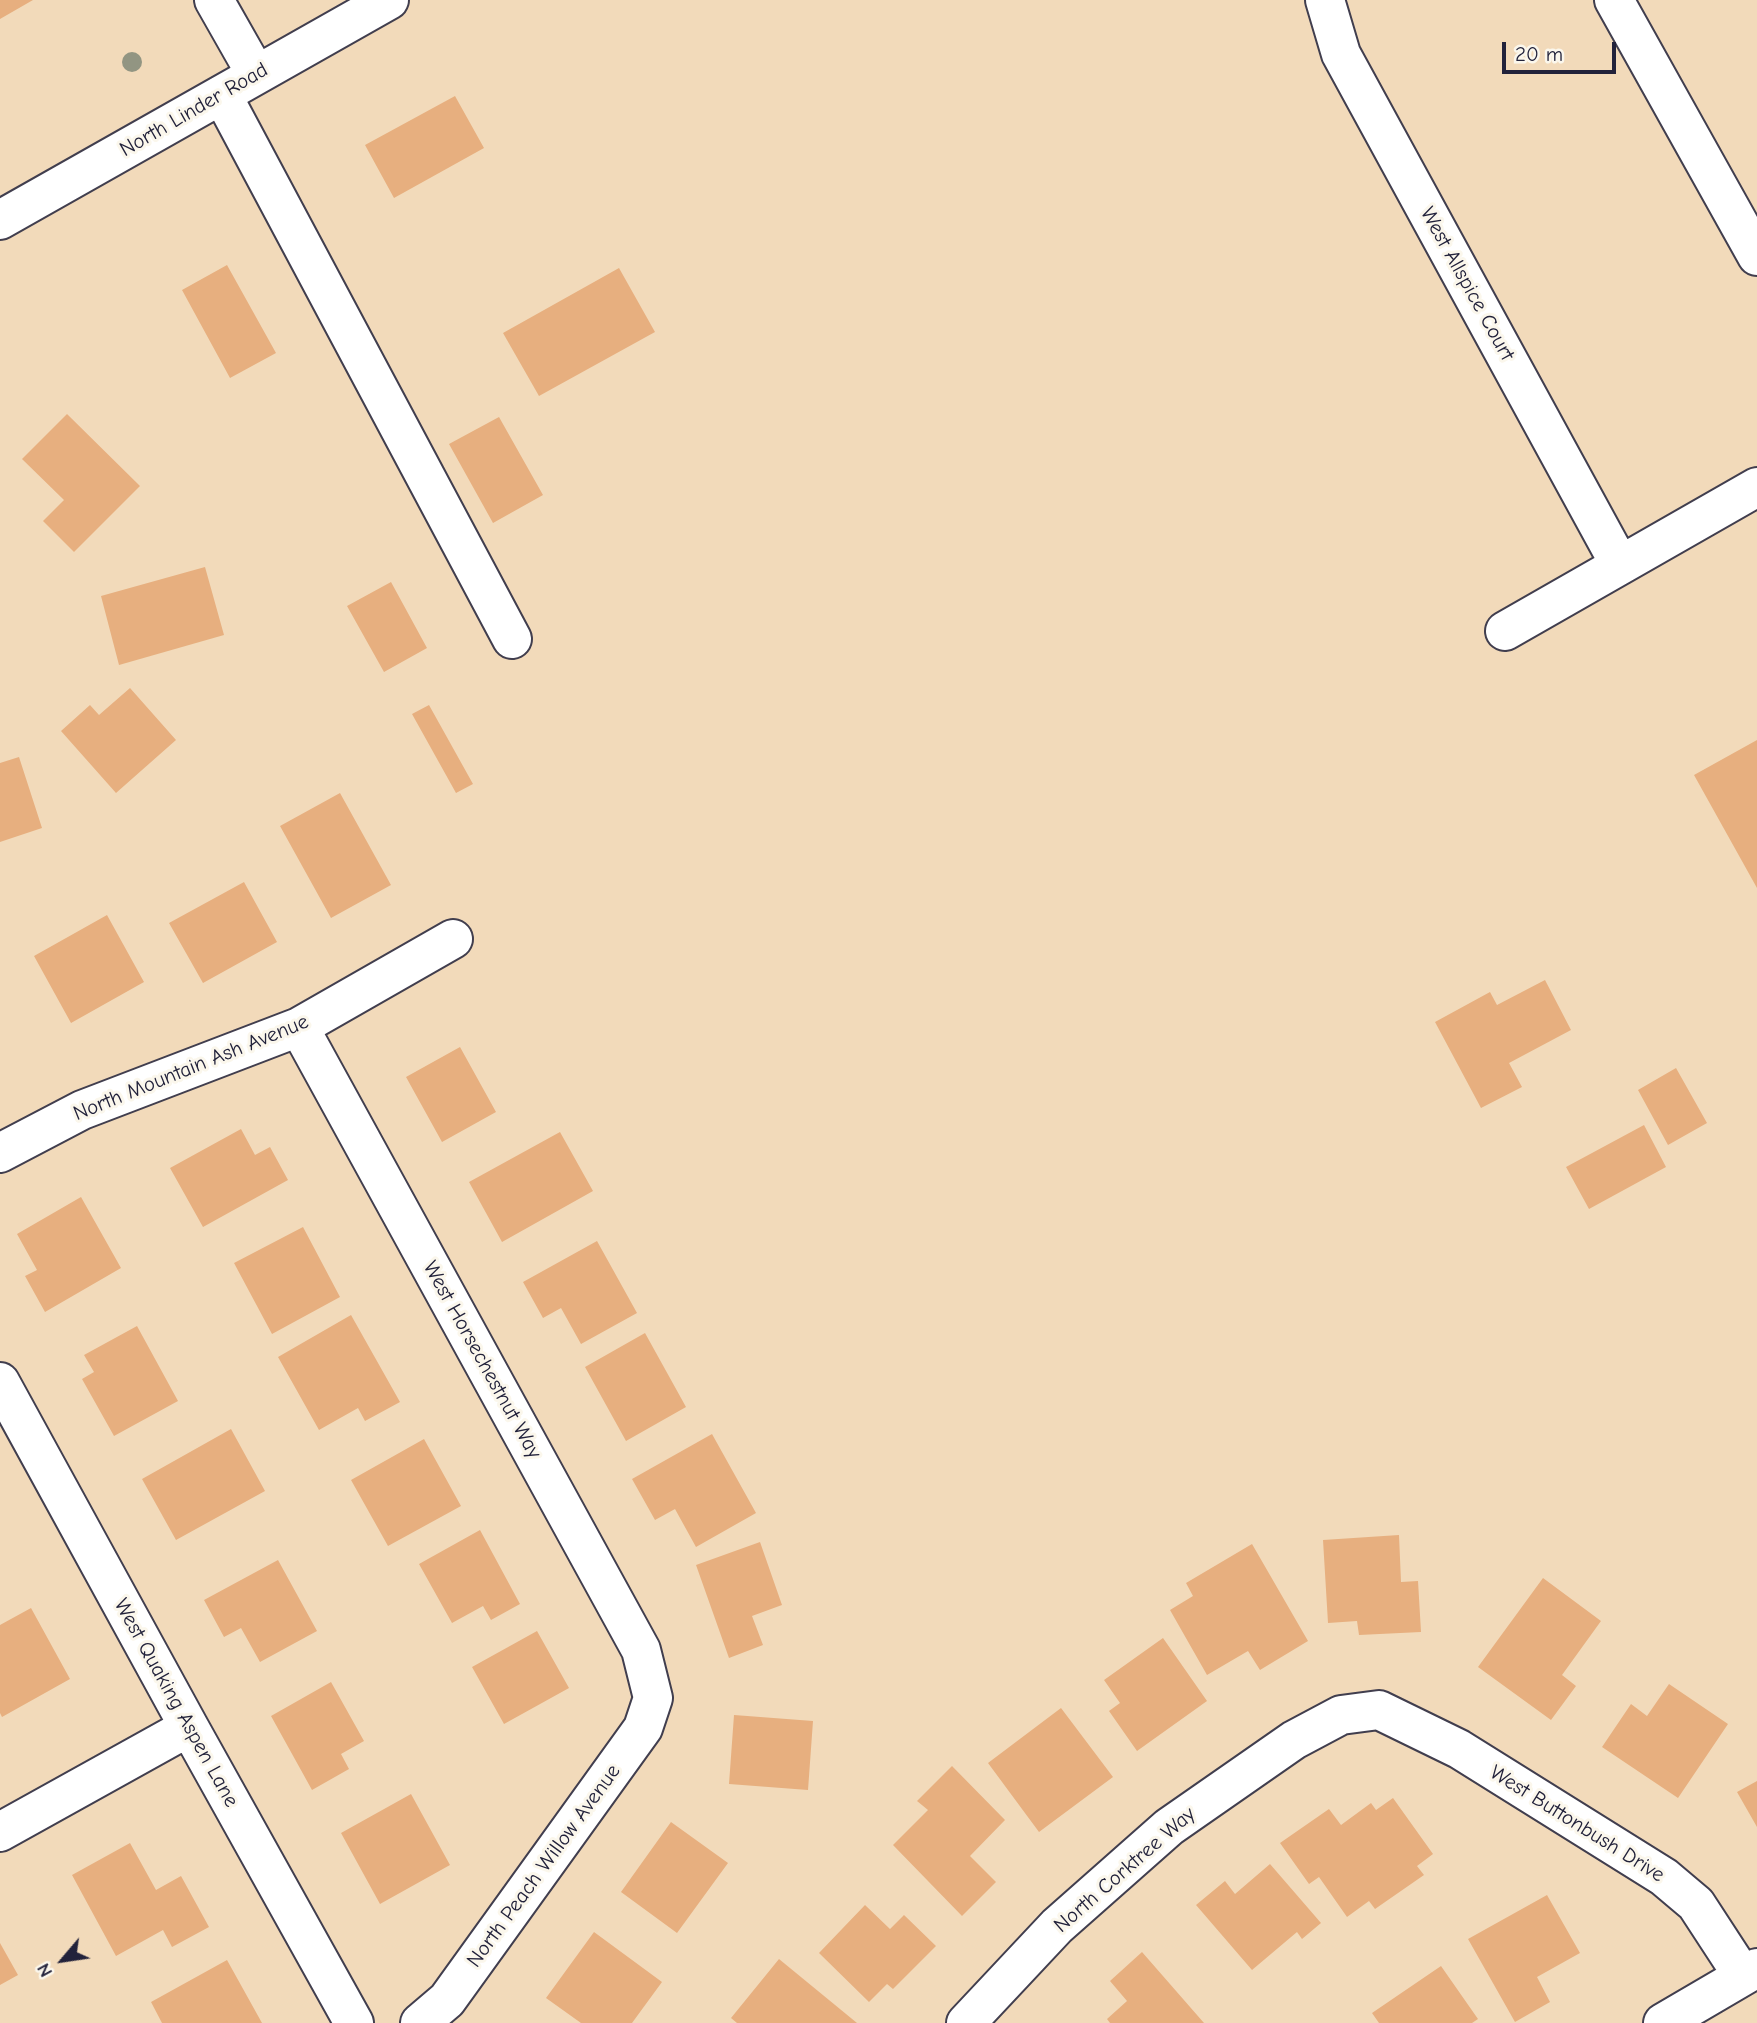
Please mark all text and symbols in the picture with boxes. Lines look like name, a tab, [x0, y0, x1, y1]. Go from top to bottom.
scale bar	[1505, 28, 1619, 72]
text: 20 m	[1515, 42, 1563, 66]
street label: North Linder Road	[115, 57, 273, 163]
street label: West Allspice Court	[1414, 203, 1520, 365]
street label: North Mountain Ash Avenue	[70, 1009, 312, 1127]
street label: West Horsechestnut Way	[417, 1257, 547, 1463]
street label: West Quaking Aspen Lane	[108, 1594, 244, 1812]
street label: North Peach Willow Avenue	[462, 1760, 626, 1972]
street label: West Buttonbush Drive	[1485, 1760, 1669, 1888]
street label: North Corktree Way	[1049, 1802, 1201, 1938]
north arrow	[28, 1925, 98, 1995]
text: N	[32, 1959, 57, 1981]

